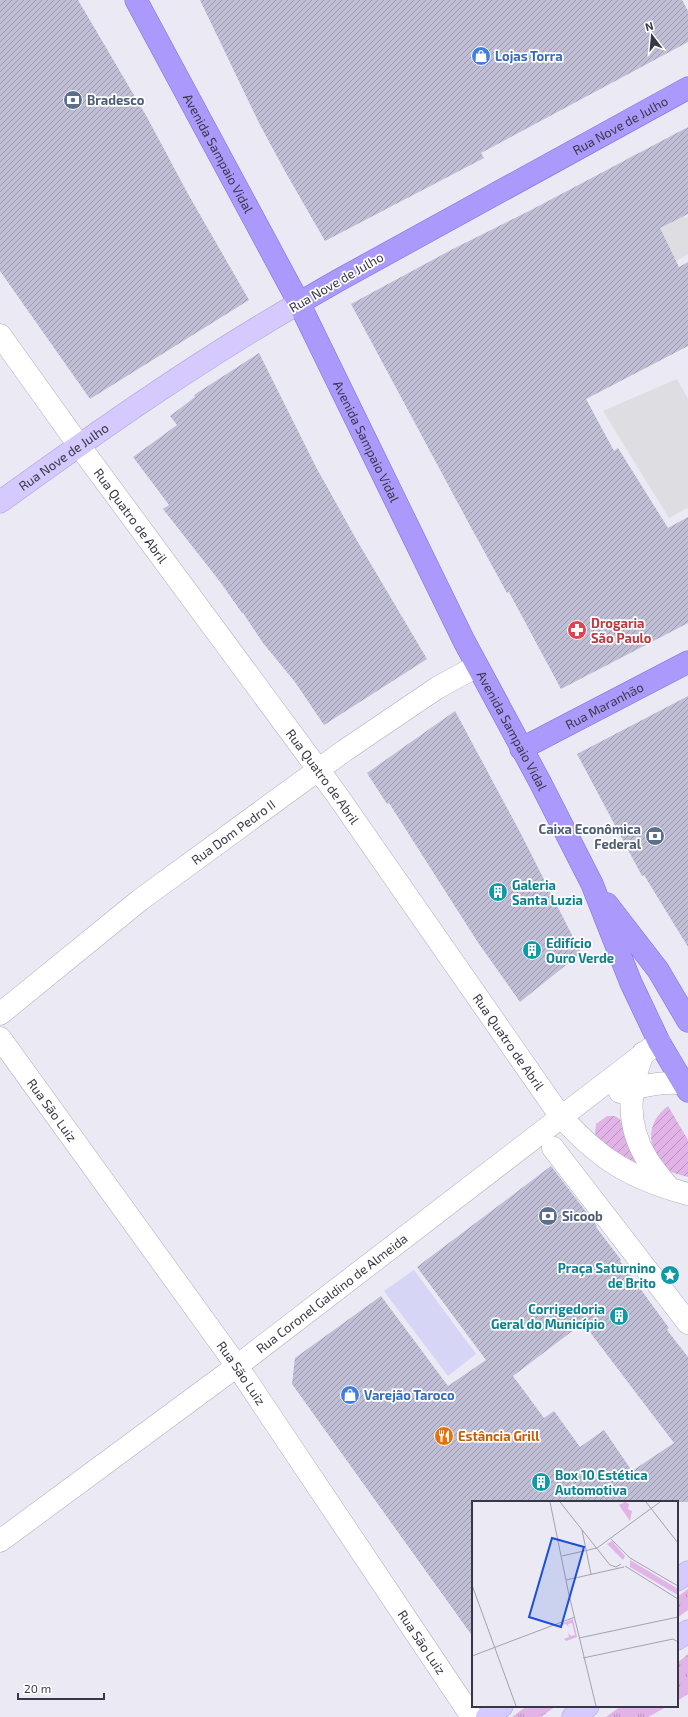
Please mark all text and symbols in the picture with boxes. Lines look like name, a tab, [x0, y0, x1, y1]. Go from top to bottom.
north arrow	[632, 16, 672, 56]
text: N	[643, 19, 655, 33]
shop icon: Lojas Torra	[470, 45, 492, 67]
place label: Lojas Torra	[495, 48, 563, 64]
bank icon: Bradesco	[62, 89, 84, 111]
street label: Avenida Sampaio Vidal	[180, 91, 257, 216]
place label: Bradesco	[87, 92, 145, 108]
street label: Rua Nove de Julho	[570, 93, 671, 158]
street label: Rua Nove de Julho	[286, 248, 386, 316]
street label: Avenida Sampaio Vidal	[330, 378, 403, 505]
street label: Rua Nove de Julho	[15, 419, 112, 494]
street label: Rua Quatro de Abril	[91, 465, 171, 566]
place label: Drogaria São Paulo	[591, 615, 652, 646]
pharmacy icon: Drogaria São Paulo	[566, 619, 588, 641]
street label: Avenida Sampaio Vidal	[474, 668, 551, 793]
street label: Rua Maranhão	[562, 679, 646, 733]
street label: Rua Quatro de Abril	[283, 726, 363, 827]
street label: Rua Dom Pedro II	[188, 796, 278, 868]
place label: Caixa Econômica Federal	[539, 821, 642, 852]
bank icon: Caixa Econômica Federal	[644, 825, 666, 847]
place label: Galeria Santa Luzia	[512, 877, 583, 908]
building icon: Galeria Santa Luzia	[487, 881, 509, 903]
place label: Edifício Ouro Verde	[546, 935, 614, 966]
building icon: Edifício Ouro Verde	[521, 939, 543, 961]
street label: Rua Quatro de Abril	[470, 991, 548, 1093]
street label: Rua São Luiz	[24, 1075, 80, 1145]
bank icon: Sicoob	[537, 1205, 559, 1227]
place label: Sicoob	[562, 1208, 603, 1224]
street label: Rua Coronel Galdino de Almeida	[253, 1230, 411, 1356]
place label: Praça Saturnino de Brito	[558, 1260, 656, 1291]
place icon: Praça Saturnino de Brito	[659, 1264, 681, 1286]
place label: Corrigedoria Geral do Município	[491, 1301, 605, 1332]
building icon: Corrigedoria Geral do Município	[608, 1305, 630, 1327]
street label: Rua São Luiz	[214, 1338, 269, 1408]
shop icon: Varejão Taroco	[339, 1384, 361, 1406]
place label: Varejão Taroco	[364, 1387, 455, 1403]
restaurant icon: Estância Grill	[433, 1425, 455, 1447]
place label: Estância Grill	[458, 1428, 540, 1444]
place label: Box 10 Estética Automotiva	[555, 1467, 648, 1498]
building icon: Box 10 Estética Automotiva	[530, 1471, 552, 1493]
inset map	[472, 1501, 678, 1707]
street label: Rua São Luiz	[395, 1607, 449, 1677]
scale bar	[18, 1675, 104, 1701]
text: 20 m	[24, 1681, 51, 1695]

